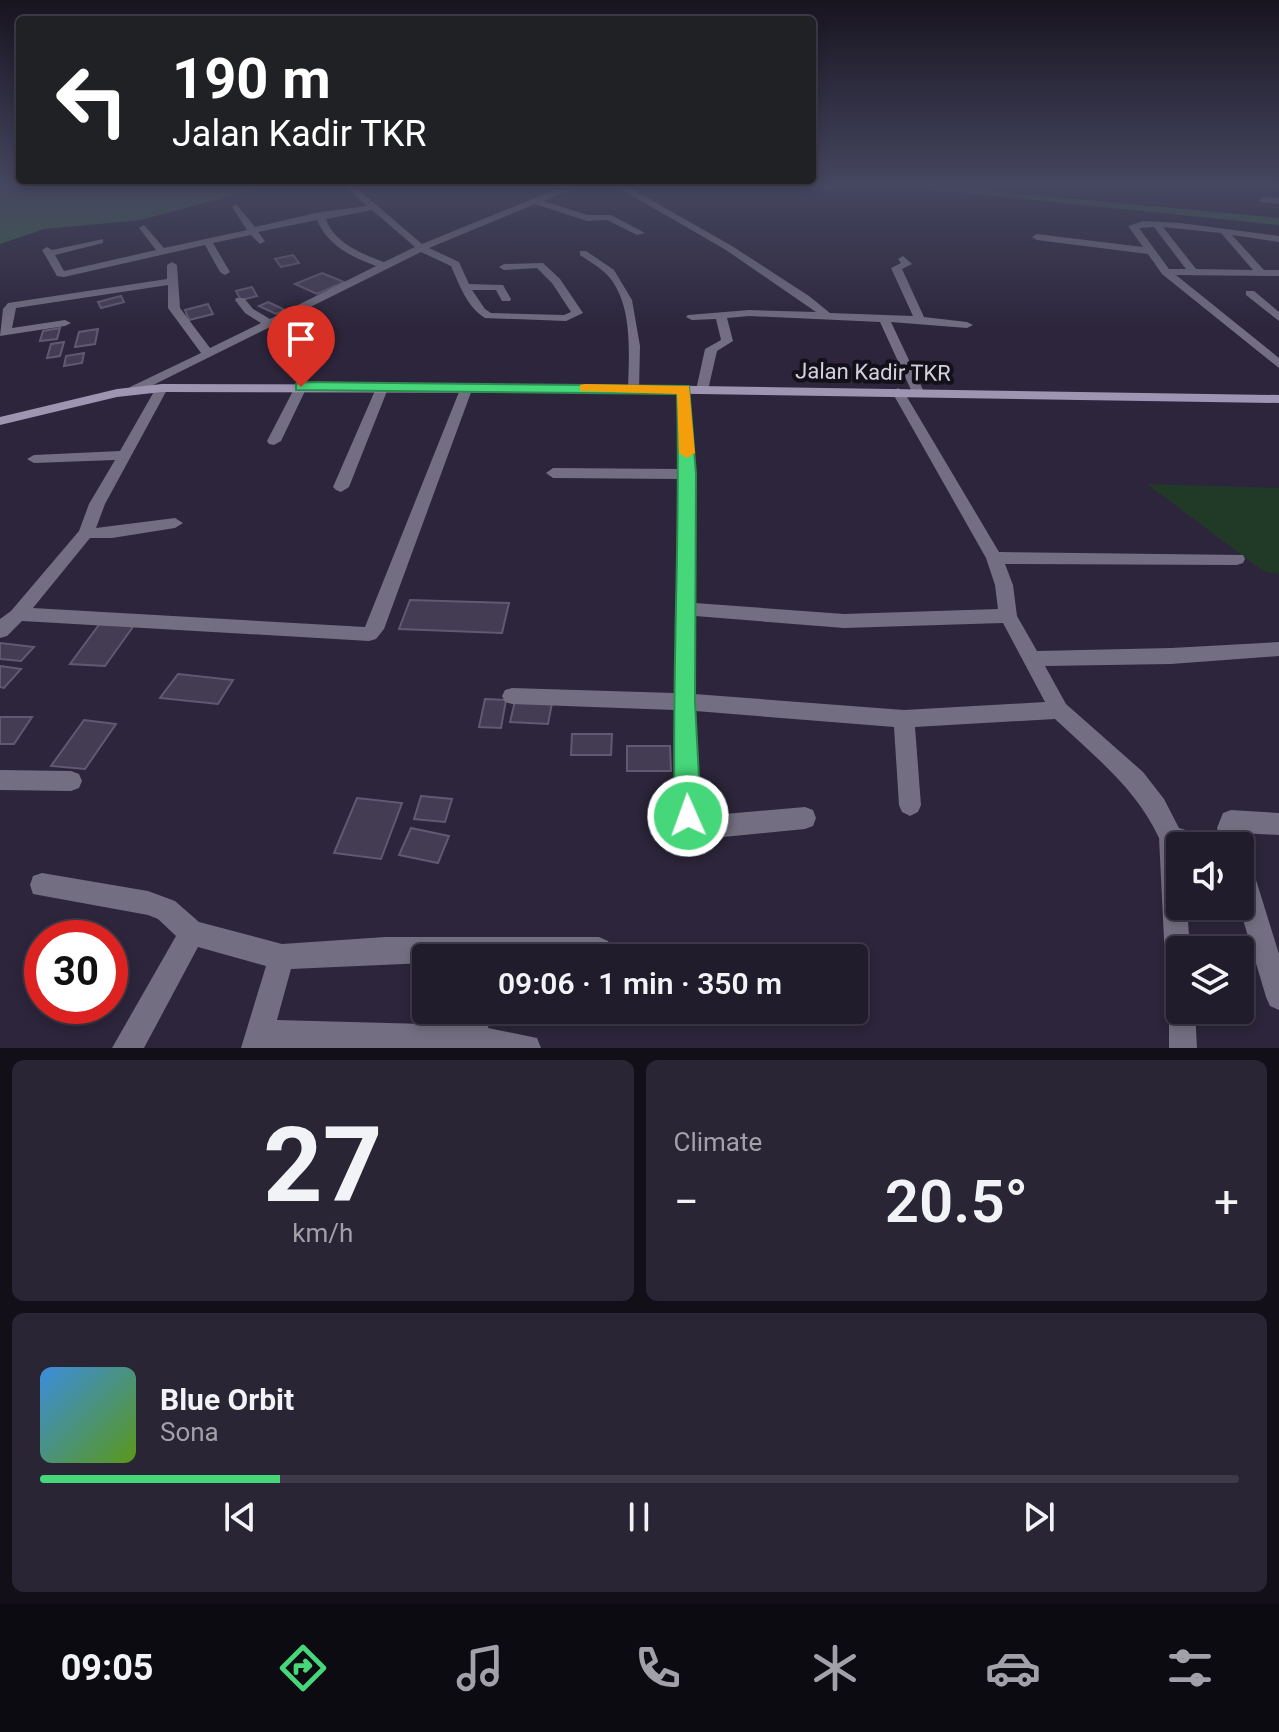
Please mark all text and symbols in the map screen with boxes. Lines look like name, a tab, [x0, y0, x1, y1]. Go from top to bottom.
text: 190 m	[172, 46, 331, 112]
icon: left	[40, 48, 144, 152]
text: Jalan Kadir TKR	[172, 113, 427, 155]
pin	[267, 305, 335, 387]
icon: arrive	[279, 317, 323, 361]
street label: Jalan Kadir TKR	[795, 358, 951, 386]
position arrow	[646, 774, 730, 858]
map controls	[1166, 832, 1254, 1024]
button: sound	[1166, 832, 1254, 920]
speed limit sign: 30	[24, 920, 128, 1024]
button: layers	[1166, 936, 1254, 1024]
text: 09:06 · 1 min · 350 m	[498, 966, 782, 1001]
text: 27	[263, 1105, 382, 1226]
text: Climate	[674, 1127, 762, 1157]
text: 20.5°	[885, 1166, 1028, 1237]
text: −	[674, 1176, 699, 1228]
text: +	[1214, 1176, 1239, 1228]
text: km/h	[292, 1218, 353, 1248]
text: Blue Orbit	[160, 1382, 294, 1417]
text: Sona	[160, 1417, 219, 1447]
icon: previous	[218, 1495, 262, 1539]
icon: pause	[617, 1495, 661, 1539]
icon: next	[1017, 1495, 1061, 1539]
icon: directions	[275, 1640, 331, 1696]
icon: music	[452, 1640, 508, 1696]
icon: phone	[630, 1640, 686, 1696]
icon: climate	[807, 1640, 863, 1696]
icon: car	[985, 1640, 1041, 1696]
icon: filters	[1162, 1640, 1218, 1696]
text: 09:05	[61, 1647, 153, 1689]

